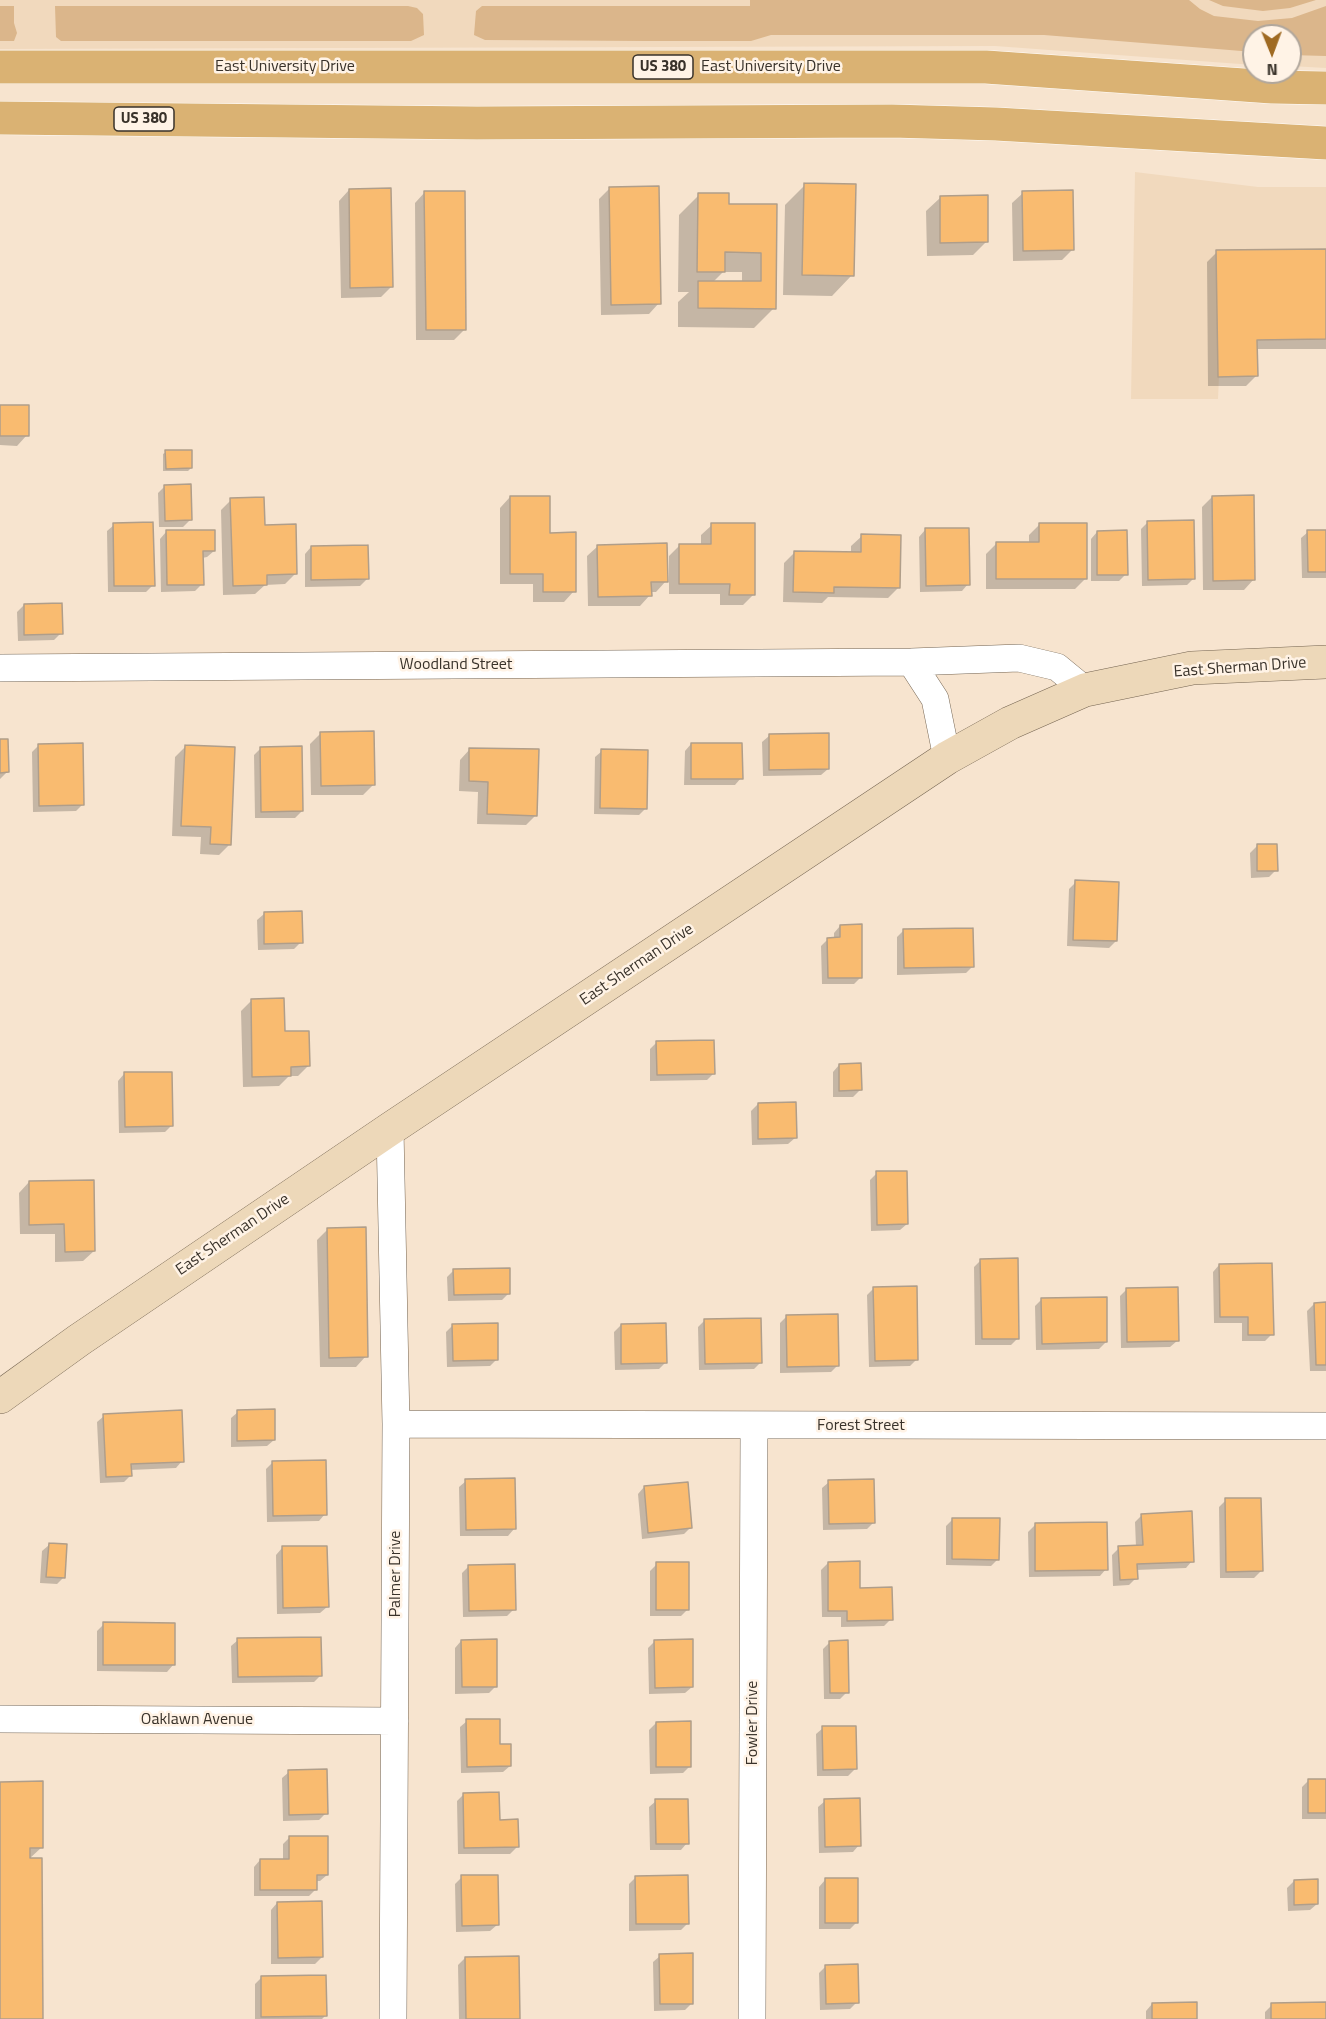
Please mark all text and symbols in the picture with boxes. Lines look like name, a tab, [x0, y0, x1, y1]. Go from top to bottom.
north arrow	[1242, 24, 1302, 84]
road number: US 380	[633, 55, 693, 79]
street label: East University Drive	[215, 57, 355, 77]
street label: East University Drive	[701, 57, 841, 77]
text: N	[1267, 58, 1278, 82]
road number: US 380	[114, 107, 174, 131]
street label: East Sherman Drive	[1173, 654, 1307, 682]
street label: Woodland Street	[400, 655, 512, 675]
street label: East Sherman Drive	[577, 920, 697, 1010]
street label: East Sherman Drive	[173, 1190, 293, 1280]
street label: Forest Street	[817, 1416, 905, 1436]
street label: Palmer Drive	[386, 1531, 406, 1617]
street label: Fowler Drive	[743, 1681, 763, 1765]
street label: Oaklawn Avenue	[141, 1710, 253, 1730]

